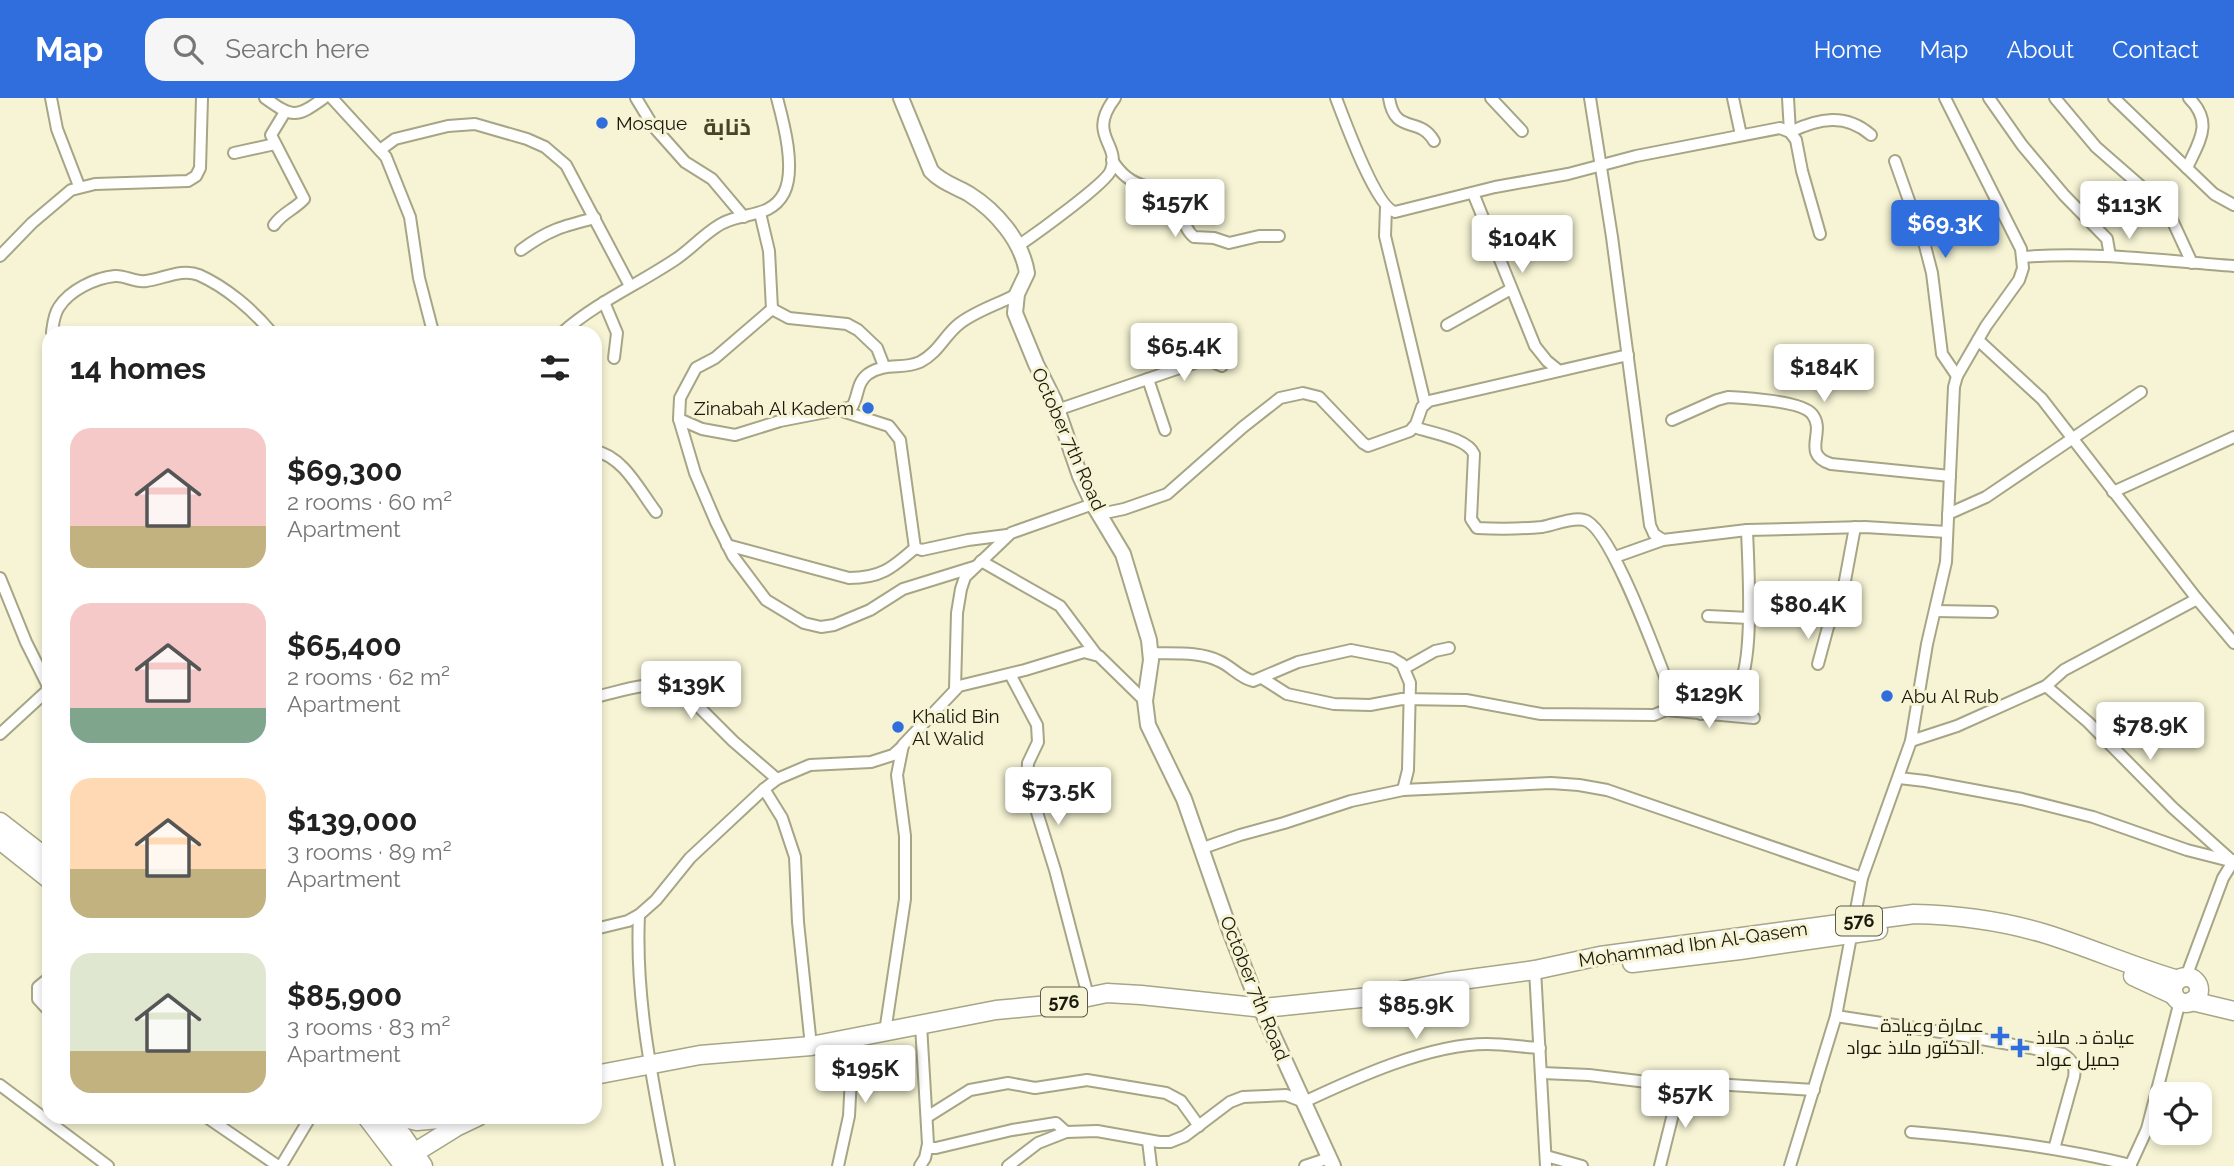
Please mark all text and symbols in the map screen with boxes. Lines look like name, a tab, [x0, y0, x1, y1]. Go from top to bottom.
search box	[145, 18, 635, 81]
text: Map	[35, 30, 103, 69]
icon: search	[169, 30, 207, 68]
text: Search here	[225, 34, 370, 64]
text: Home	[1814, 35, 1882, 64]
text: Map	[1920, 35, 1968, 64]
text: About	[2006, 35, 2074, 64]
text: Contact	[2112, 35, 2199, 64]
place label: Mosque	[616, 112, 687, 134]
district label: ذنابة	[703, 113, 751, 140]
marker: Mosque	[594, 115, 610, 131]
pin: $157K	[1126, 180, 1224, 239]
pin: $113K	[2080, 181, 2178, 241]
text: $157K	[1142, 188, 1208, 215]
text: $113K	[2096, 190, 2162, 217]
pin: $69.3K	[1888, 200, 2002, 260]
text: $69.3K	[1907, 209, 1983, 236]
pin: $104K	[1473, 216, 1571, 275]
text: $104K	[1488, 224, 1556, 251]
pin: $65.4K	[1127, 324, 1241, 383]
text: $65.4K	[1147, 332, 1221, 359]
pin: $184K	[1775, 344, 1873, 404]
icon: filters	[536, 349, 574, 387]
text: 14 homes	[70, 351, 206, 386]
text: $184K	[1790, 353, 1858, 380]
street label: October 7th Road	[1028, 364, 1110, 514]
place label: Zinabah Al Kadem	[694, 397, 854, 419]
marker: Zinabah Al Kadem	[860, 400, 876, 416]
text: $69,300	[287, 453, 402, 488]
icon: home	[126, 456, 210, 540]
text: 2 rooms · 60 m²	[287, 488, 452, 515]
text: Apartment	[287, 515, 401, 542]
pin: $80.4K	[1751, 582, 1865, 641]
text: $80.4K	[1770, 590, 1846, 617]
text: $65,400	[287, 628, 402, 663]
icon: home	[126, 631, 210, 715]
pin: $139K	[642, 662, 740, 721]
text: 2 rooms · 62 m²	[287, 663, 450, 690]
text: $139K	[657, 670, 725, 697]
pin: $129K	[1660, 670, 1758, 730]
text: $129K	[1675, 679, 1743, 706]
place label: Abu Al Rub	[1901, 685, 1999, 707]
marker: Abu Al Rub	[1879, 688, 1895, 704]
text: Apartment	[287, 690, 401, 717]
pin: $78.9K	[2093, 702, 2207, 762]
place label: Khalid Bin Al Walid	[912, 705, 1000, 749]
text: $78.9K	[2112, 711, 2188, 738]
marker: Khalid Bin Al Walid	[890, 719, 906, 735]
pin: $73.5K	[1001, 768, 1115, 827]
text: $73.5K	[1021, 776, 1095, 803]
text: $139,000	[287, 803, 417, 838]
icon: home	[126, 806, 210, 890]
text: 3 rooms · 89 m²	[287, 838, 452, 865]
text: Apartment	[287, 865, 401, 892]
road number: 576	[1836, 906, 1882, 936]
street label: October 7th Road	[1216, 912, 1294, 1064]
street label: Mohammad Ibn Al-Qasem	[1577, 917, 1809, 971]
text: $85,900	[287, 978, 402, 1013]
icon: home	[126, 981, 210, 1065]
pin: $85.9K	[1359, 982, 1473, 1041]
road number: 576	[1041, 988, 1087, 1016]
text: $85.9K	[1378, 990, 1454, 1017]
text: 3 rooms · 83 m²	[287, 1013, 450, 1040]
place label: عمارة وعيادة الدكتور ملاذ عواد.	[1846, 1014, 1984, 1059]
marker: عمارة وعيادة الدكتور ملاذ عواد.	[1990, 1026, 2010, 1046]
place label: عيادة د. ملاذ جميل عواد	[2036, 1026, 2135, 1071]
marker: عيادة د. ملاذ جميل عواد	[2010, 1038, 2030, 1058]
text: Apartment	[287, 1040, 401, 1067]
pin: $195K	[816, 1046, 914, 1105]
text: $195K	[831, 1054, 899, 1081]
pin: $57K	[1644, 1070, 1726, 1130]
text: $57K	[1657, 1079, 1713, 1106]
map controls	[2149, 1082, 2212, 1145]
button: locate	[2149, 1082, 2212, 1145]

